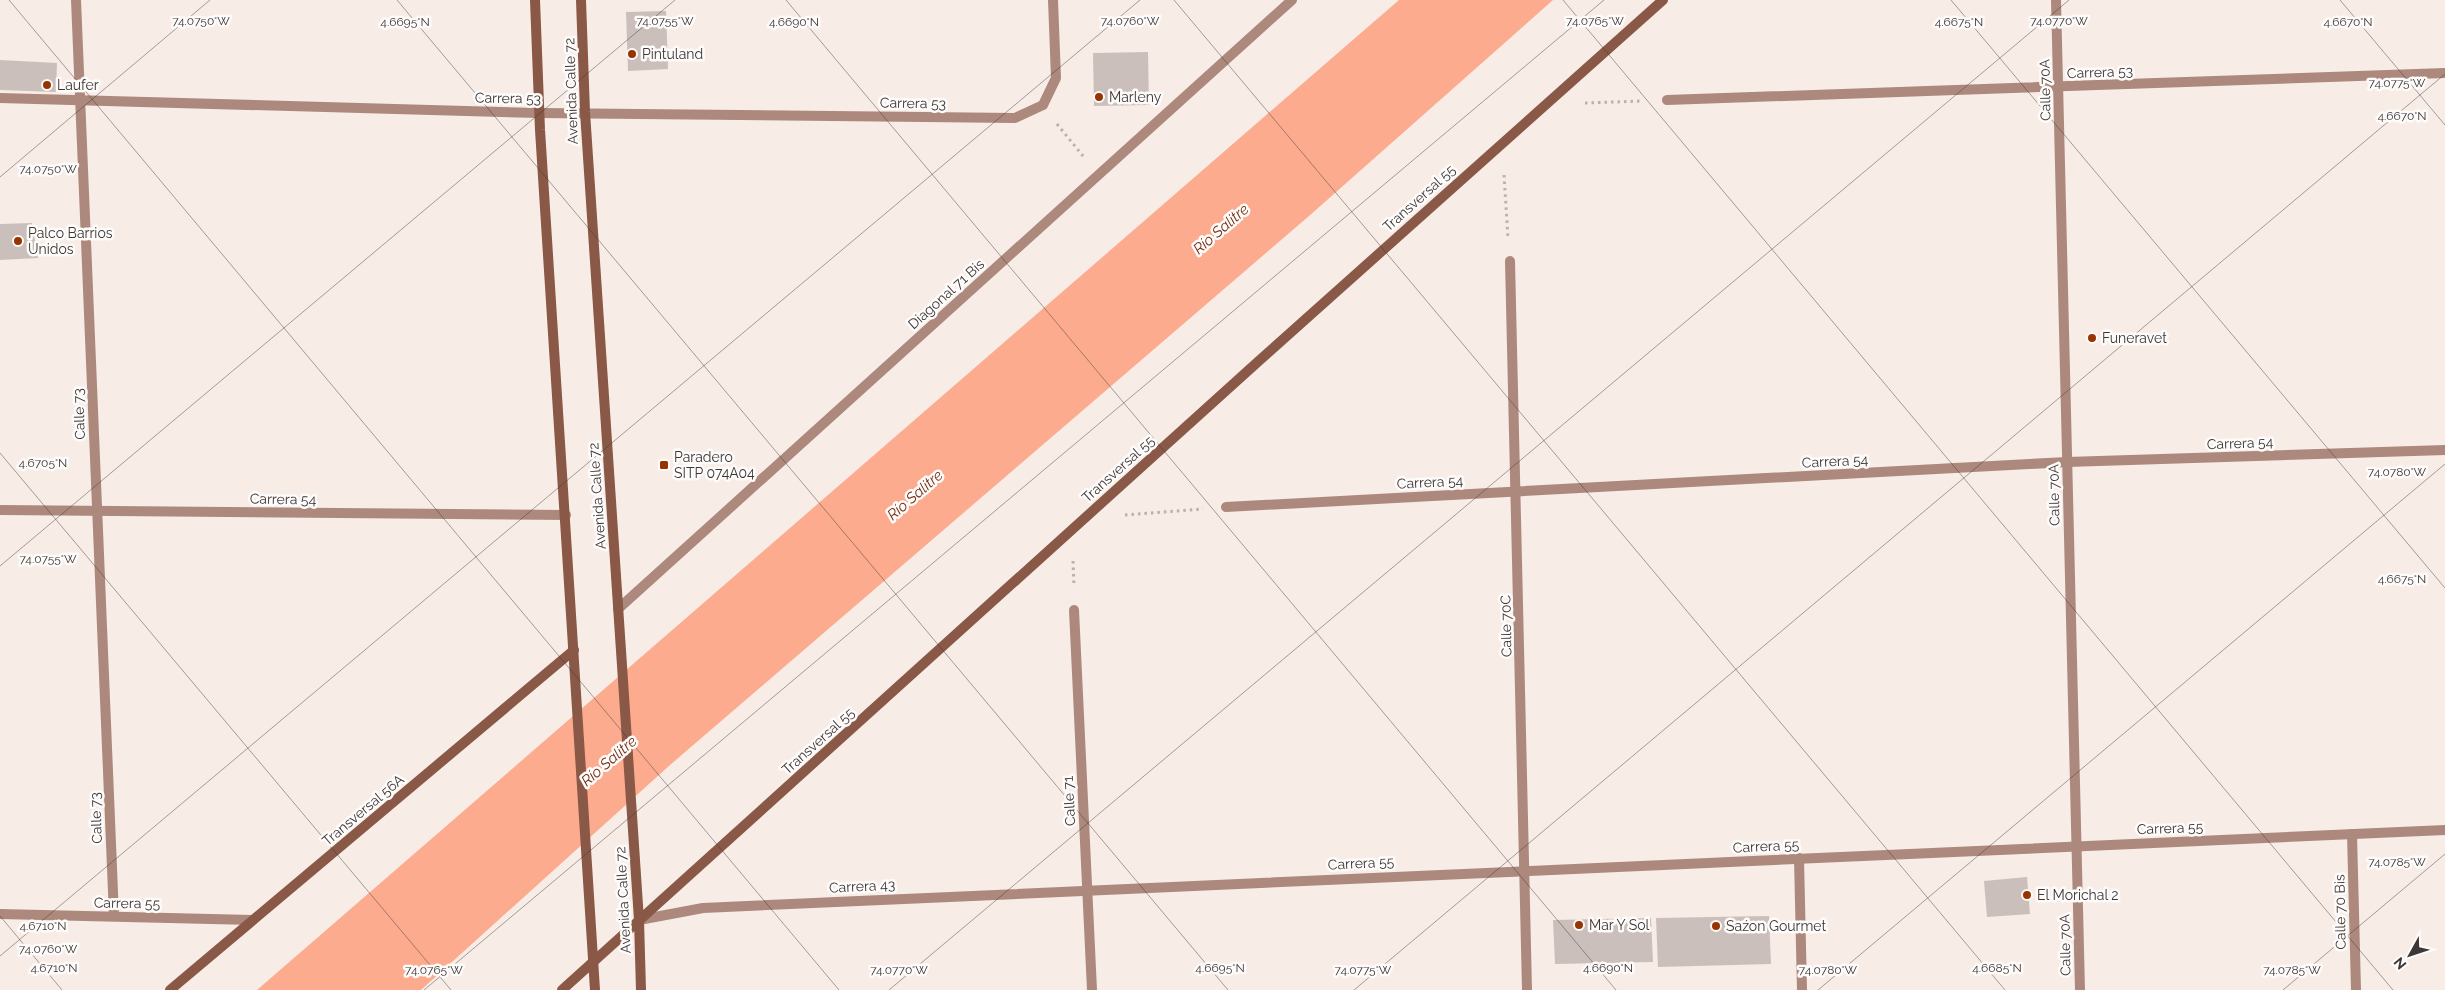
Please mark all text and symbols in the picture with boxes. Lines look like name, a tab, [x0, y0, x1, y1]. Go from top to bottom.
text: 74.0750°W	[172, 14, 230, 28]
text: 74.0755°W	[637, 14, 694, 28]
text: 74.0760°W	[1101, 14, 1160, 28]
text: 74.0765°W	[1566, 14, 1624, 28]
text: 74.0770°W	[2030, 14, 2088, 28]
text: 4.6695°N	[380, 15, 430, 29]
text: 4.6690°N	[769, 15, 819, 29]
text: 4.6675°N	[1935, 15, 1983, 29]
text: 4.6670°N	[2323, 15, 2373, 29]
street label: Avenida Calle 72	[561, 37, 581, 145]
place label: Pintuland	[642, 46, 703, 62]
marker: Pintuland	[626, 48, 638, 60]
street label: Calle 70A	[2036, 58, 2054, 121]
street label: Carrera 53	[2067, 63, 2133, 81]
text: 74.0775°W	[2369, 76, 2426, 90]
place label: Laufer	[57, 77, 99, 93]
marker: Laufer	[41, 79, 53, 91]
street label: Carrera 53	[475, 89, 541, 107]
place label: Marleny	[1109, 89, 1162, 105]
marker: Marleny	[1093, 91, 1105, 103]
street label: Carrera 53	[880, 94, 946, 112]
text: 4.6670°N	[2377, 109, 2427, 123]
street label: Transversal 55	[1380, 161, 1459, 235]
text: 74.0750°W	[19, 162, 77, 176]
water label: Río Salitre	[1190, 200, 1252, 258]
place label: Palco Barrios Unidos	[28, 225, 113, 257]
marker: Palco Barrios Unidos	[12, 235, 24, 247]
street label: Diagonal 71 Bis	[905, 256, 987, 332]
place label: Funeravet	[2102, 330, 2167, 346]
marker: Funeravet	[2086, 332, 2098, 344]
street label: Calle 73	[70, 388, 88, 440]
street label: Transversal 55	[1079, 432, 1158, 506]
street label: Carrera 54	[2207, 434, 2274, 452]
street label: Avenida Calle 72	[585, 442, 609, 550]
place label: Paradero SITP 074A04	[674, 449, 755, 481]
street label: Carrera 54	[1801, 451, 1869, 471]
text: 4.6705°N	[19, 456, 67, 470]
marker: Paradero SITP 074A04	[658, 459, 670, 471]
street label: Calle 70A	[2045, 463, 2063, 526]
text: 74.0780°W	[2368, 465, 2427, 479]
water label: Río Salitre	[884, 466, 946, 524]
street label: Carrera 54	[1396, 472, 1464, 492]
street label: Carrera 54	[250, 490, 317, 508]
text: 74.0755°W	[20, 552, 77, 566]
text: 4.6675°N	[2378, 572, 2426, 586]
street label: Calle 70C	[1497, 594, 1515, 657]
street label: Transversal 55	[779, 704, 858, 778]
water label: Río Salitre	[578, 732, 640, 790]
street label: Transversal 56A	[319, 771, 407, 849]
street label: Calle 71	[1060, 776, 1078, 826]
street label: Calle 73	[87, 792, 105, 844]
street label: Carrera 55	[2137, 819, 2204, 837]
street label: Carrera 55	[1732, 836, 1800, 856]
street label: Avenida Calle 72	[612, 846, 634, 954]
street label: Carrera 55	[1327, 853, 1395, 873]
text: 74.0785°W	[2368, 855, 2426, 869]
street label: Calle 70 Bis	[2331, 874, 2349, 950]
street label: Carrera 43	[828, 876, 896, 896]
place label: El Morichal 2	[2037, 887, 2119, 903]
marker: El Morichal 2	[2021, 889, 2033, 901]
street label: Carrera 55	[94, 894, 161, 912]
street label: Calle 70A	[2056, 913, 2074, 976]
place label: Mar Y Sol	[1589, 917, 1650, 933]
place label: Saźon Gourmet	[1726, 918, 1827, 934]
text: 4.6710°N	[19, 919, 67, 933]
marker: Mar Y Sol	[1573, 919, 1585, 931]
marker: Saźon Gourmet	[1710, 920, 1722, 932]
north arrow	[2385, 930, 2435, 980]
text: 74.0760°W	[19, 942, 78, 956]
text: N	[2390, 954, 2410, 973]
text: 4.6710°N	[30, 961, 78, 975]
text: 4.6695°N	[1195, 961, 1245, 975]
text: 4.6690°N	[1583, 961, 1633, 975]
text: 4.6685°N	[1972, 961, 2022, 975]
text: 74.0765°W	[405, 963, 463, 977]
text: 74.0770°W	[870, 963, 928, 977]
text: 74.0775°W	[1335, 963, 1392, 977]
text: 74.0780°W	[1799, 963, 1858, 977]
text: 74.0785°W	[2263, 963, 2321, 977]

